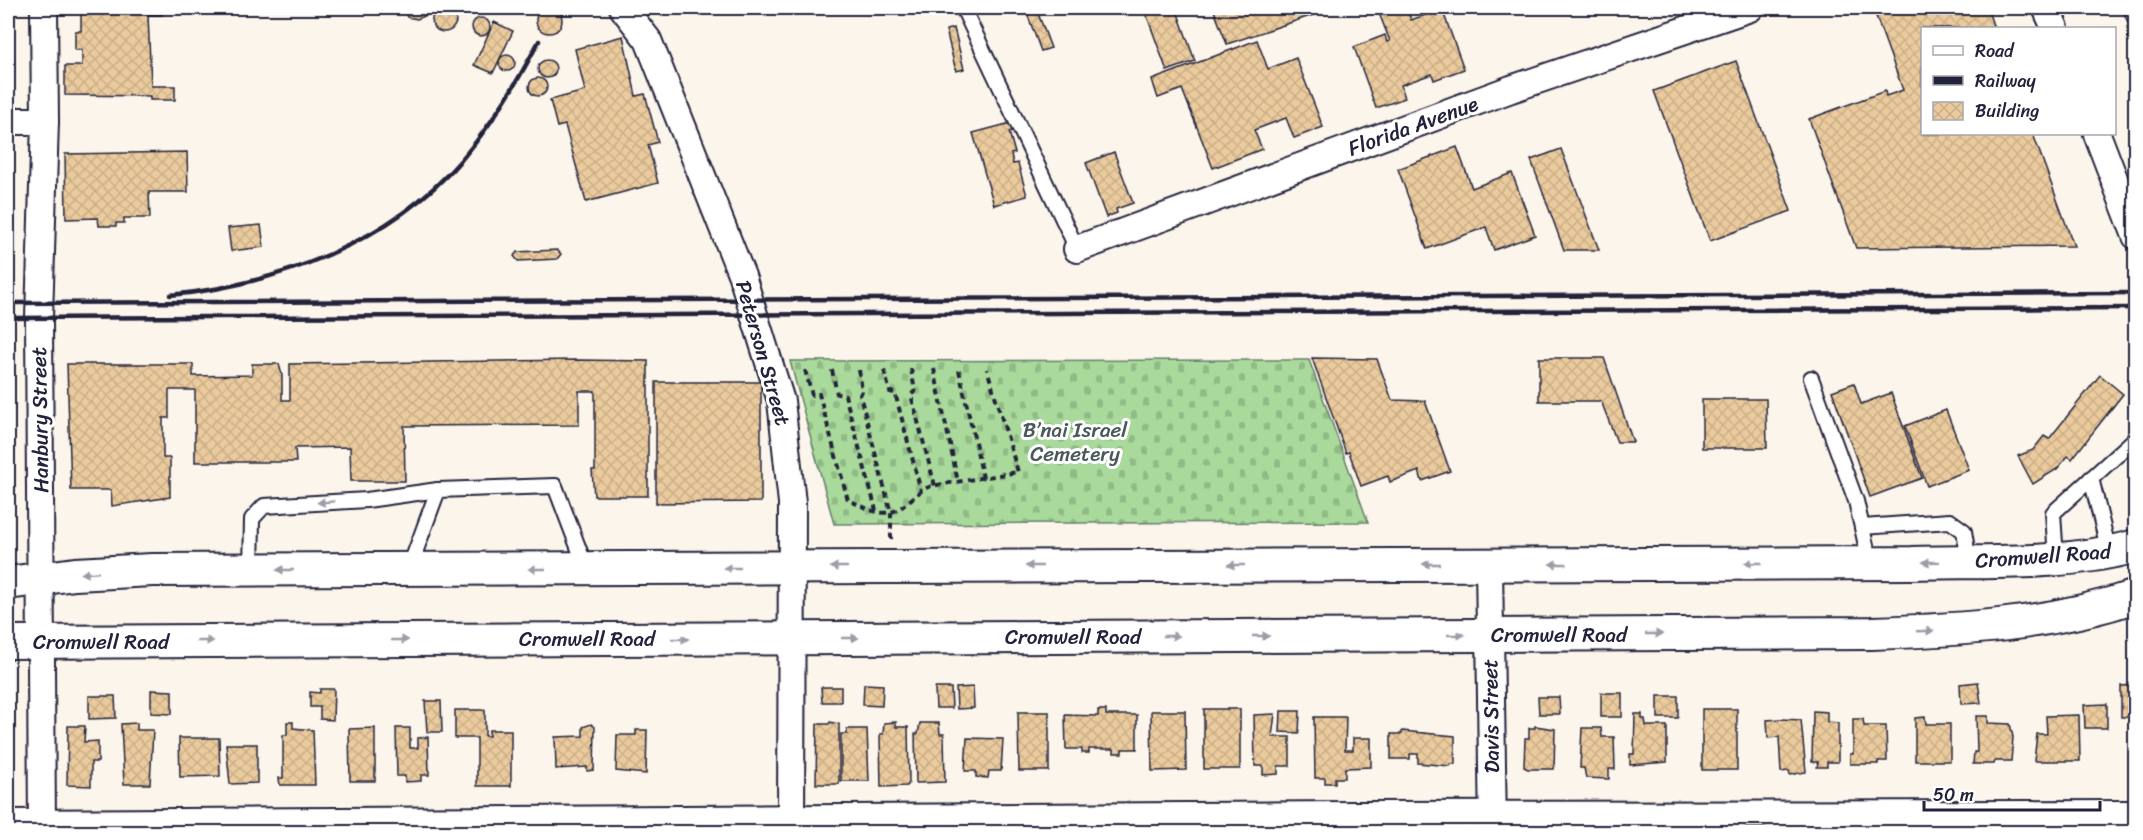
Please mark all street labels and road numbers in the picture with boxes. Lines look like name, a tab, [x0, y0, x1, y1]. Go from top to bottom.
street label: Florida Avenue	[1342, 85, 1484, 167]
street label: Peterson Street	[724, 276, 802, 430]
street label: Hanbury Street	[20, 347, 60, 493]
street label: Cromwell Road	[1974, 532, 2114, 580]
street label: Cromwell Road	[1491, 616, 1629, 654]
street label: Cromwell Road	[1005, 618, 1143, 656]
street label: Cromwell Road	[519, 620, 657, 658]
street label: Cromwell Road	[33, 623, 171, 661]
street label: Davis Street	[1471, 659, 1511, 773]

